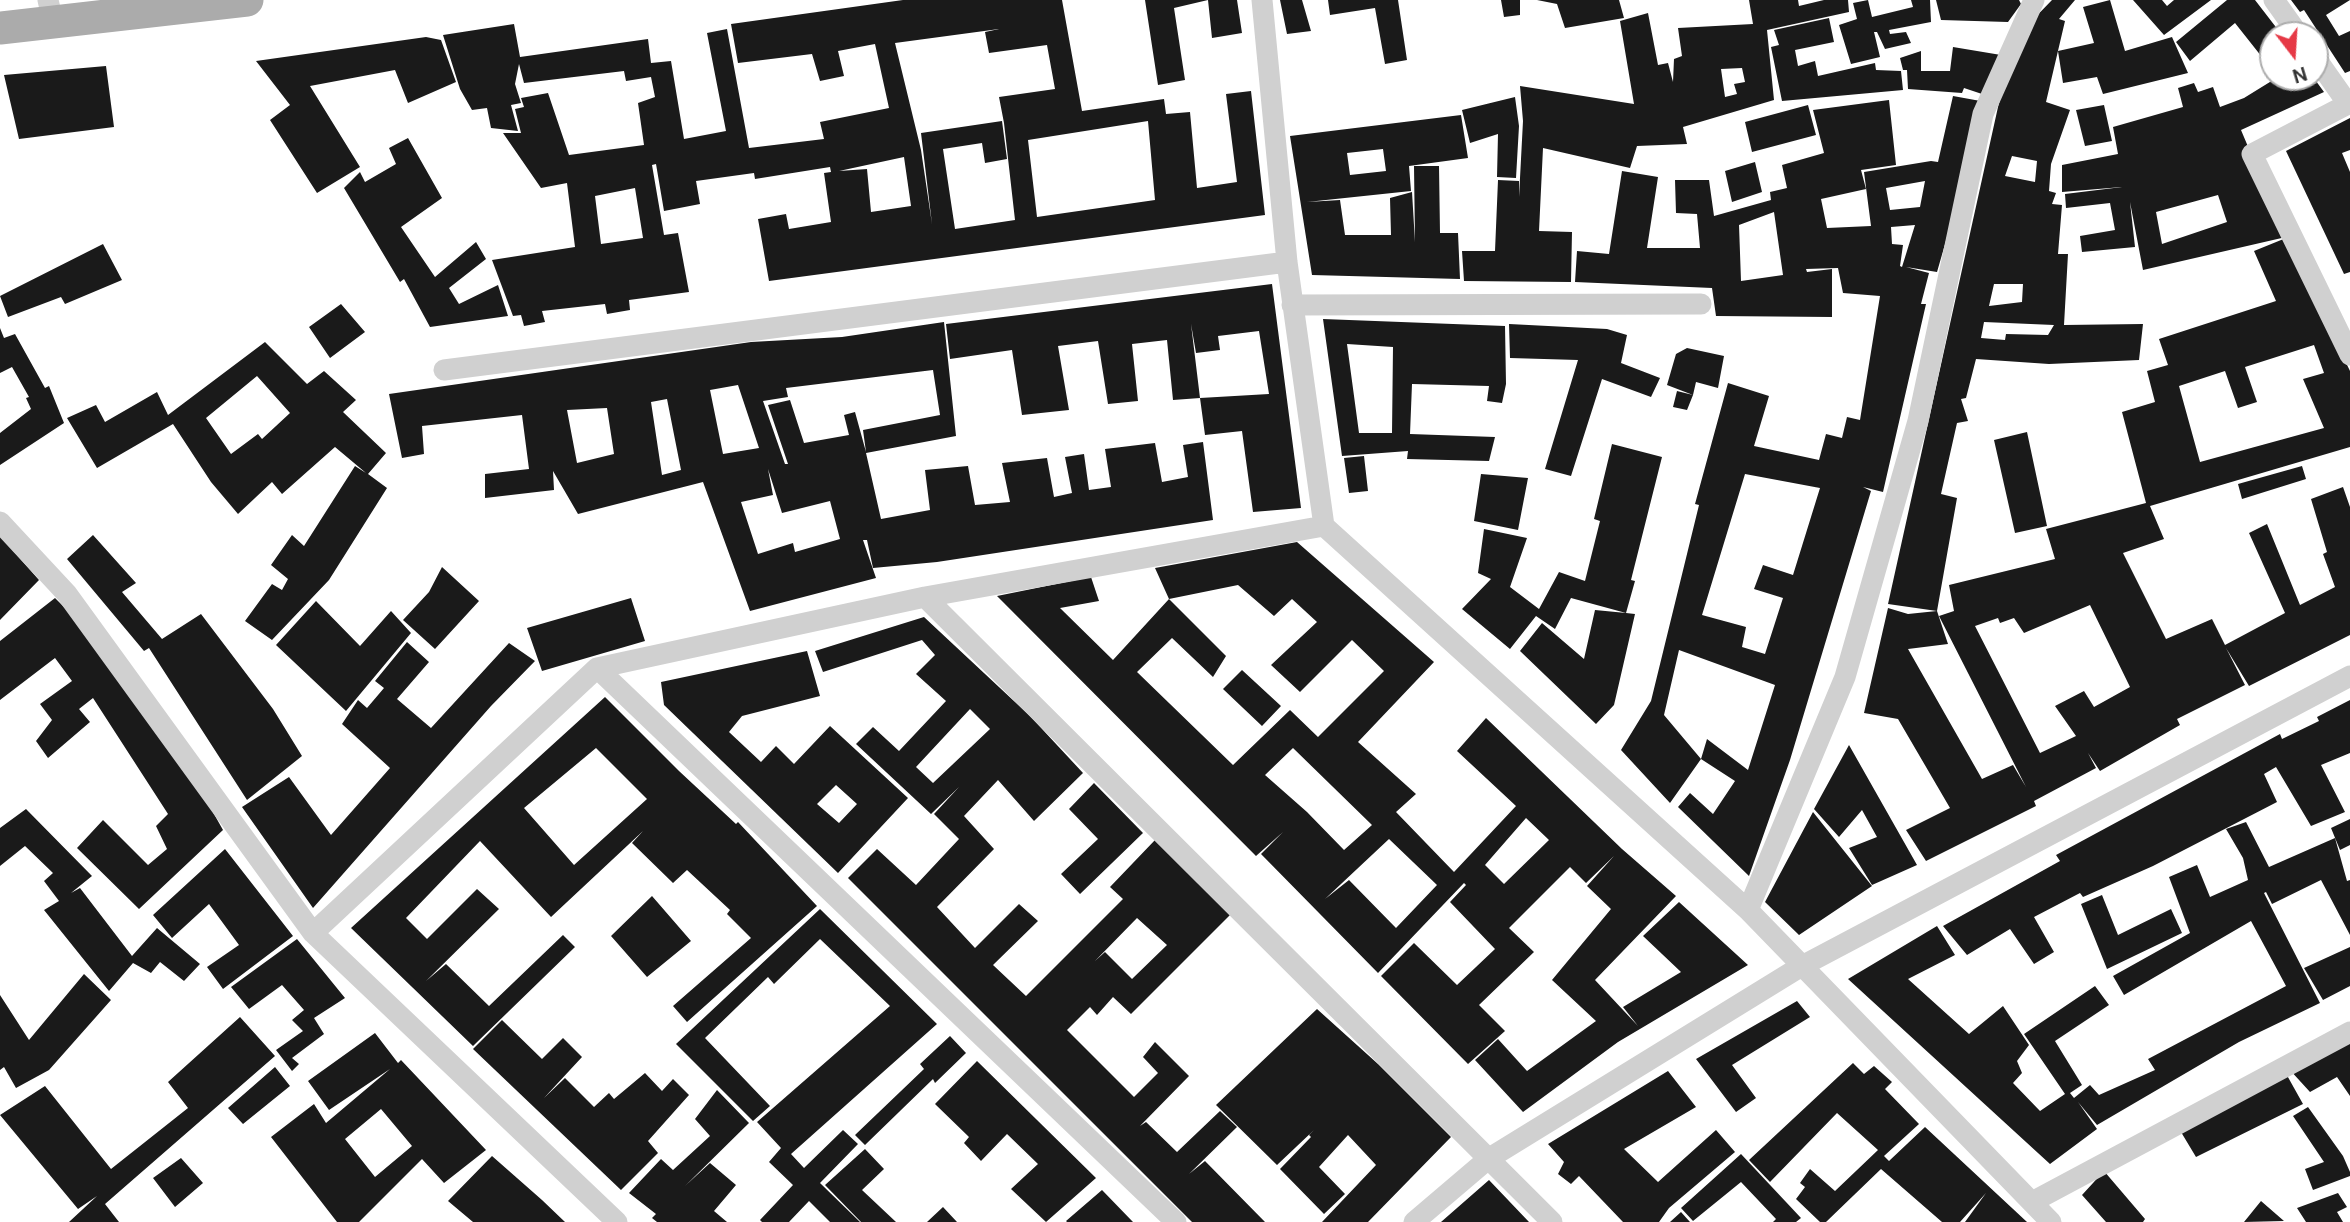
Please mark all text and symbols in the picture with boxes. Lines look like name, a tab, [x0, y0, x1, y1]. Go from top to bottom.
north arrow	[2259, 21, 2329, 91]
text: N	[2289, 61, 2310, 89]

